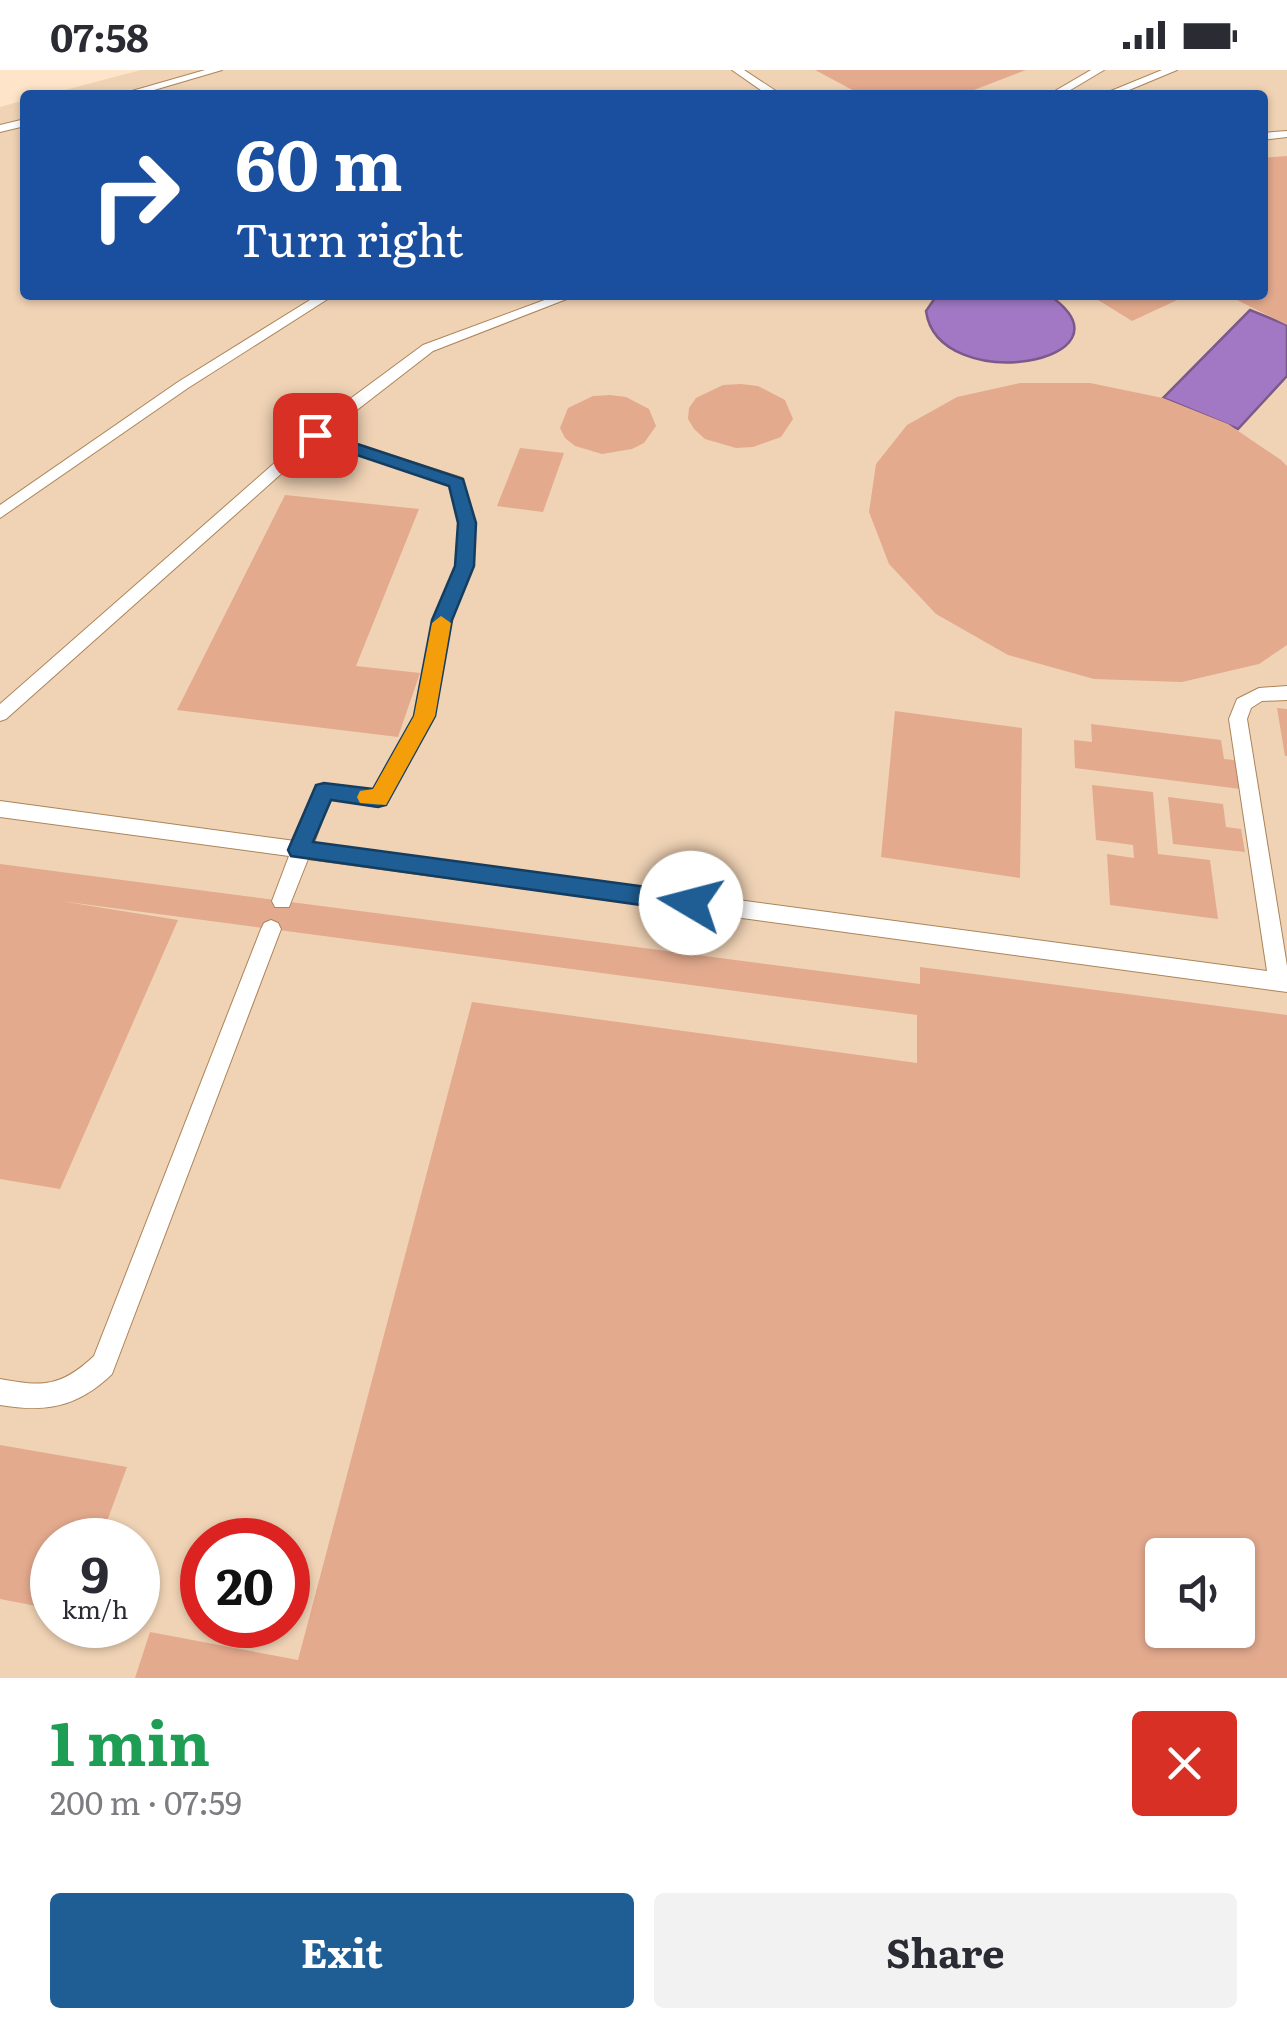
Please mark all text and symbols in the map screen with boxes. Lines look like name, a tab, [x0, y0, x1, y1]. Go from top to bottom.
text: 07:58	[50, 7, 149, 64]
text: 60 m	[235, 109, 403, 213]
icon: right	[70, 130, 200, 260]
text: Turn right	[235, 204, 463, 271]
pin	[273, 393, 358, 478]
icon: arrive	[288, 408, 343, 463]
position arrow	[639, 851, 743, 955]
speed limit sign: 20	[180, 1518, 310, 1648]
text: 9	[81, 1534, 109, 1608]
map controls	[1145, 1538, 1255, 1648]
button: sound	[1145, 1538, 1255, 1648]
text: km/h	[62, 1590, 128, 1627]
text: 1 min	[50, 1695, 210, 1784]
button: close	[1132, 1711, 1237, 1816]
text: 200 m · 07:59	[50, 1777, 242, 1825]
button: Exit	[50, 1893, 634, 2008]
button: Share	[654, 1893, 1237, 2008]

